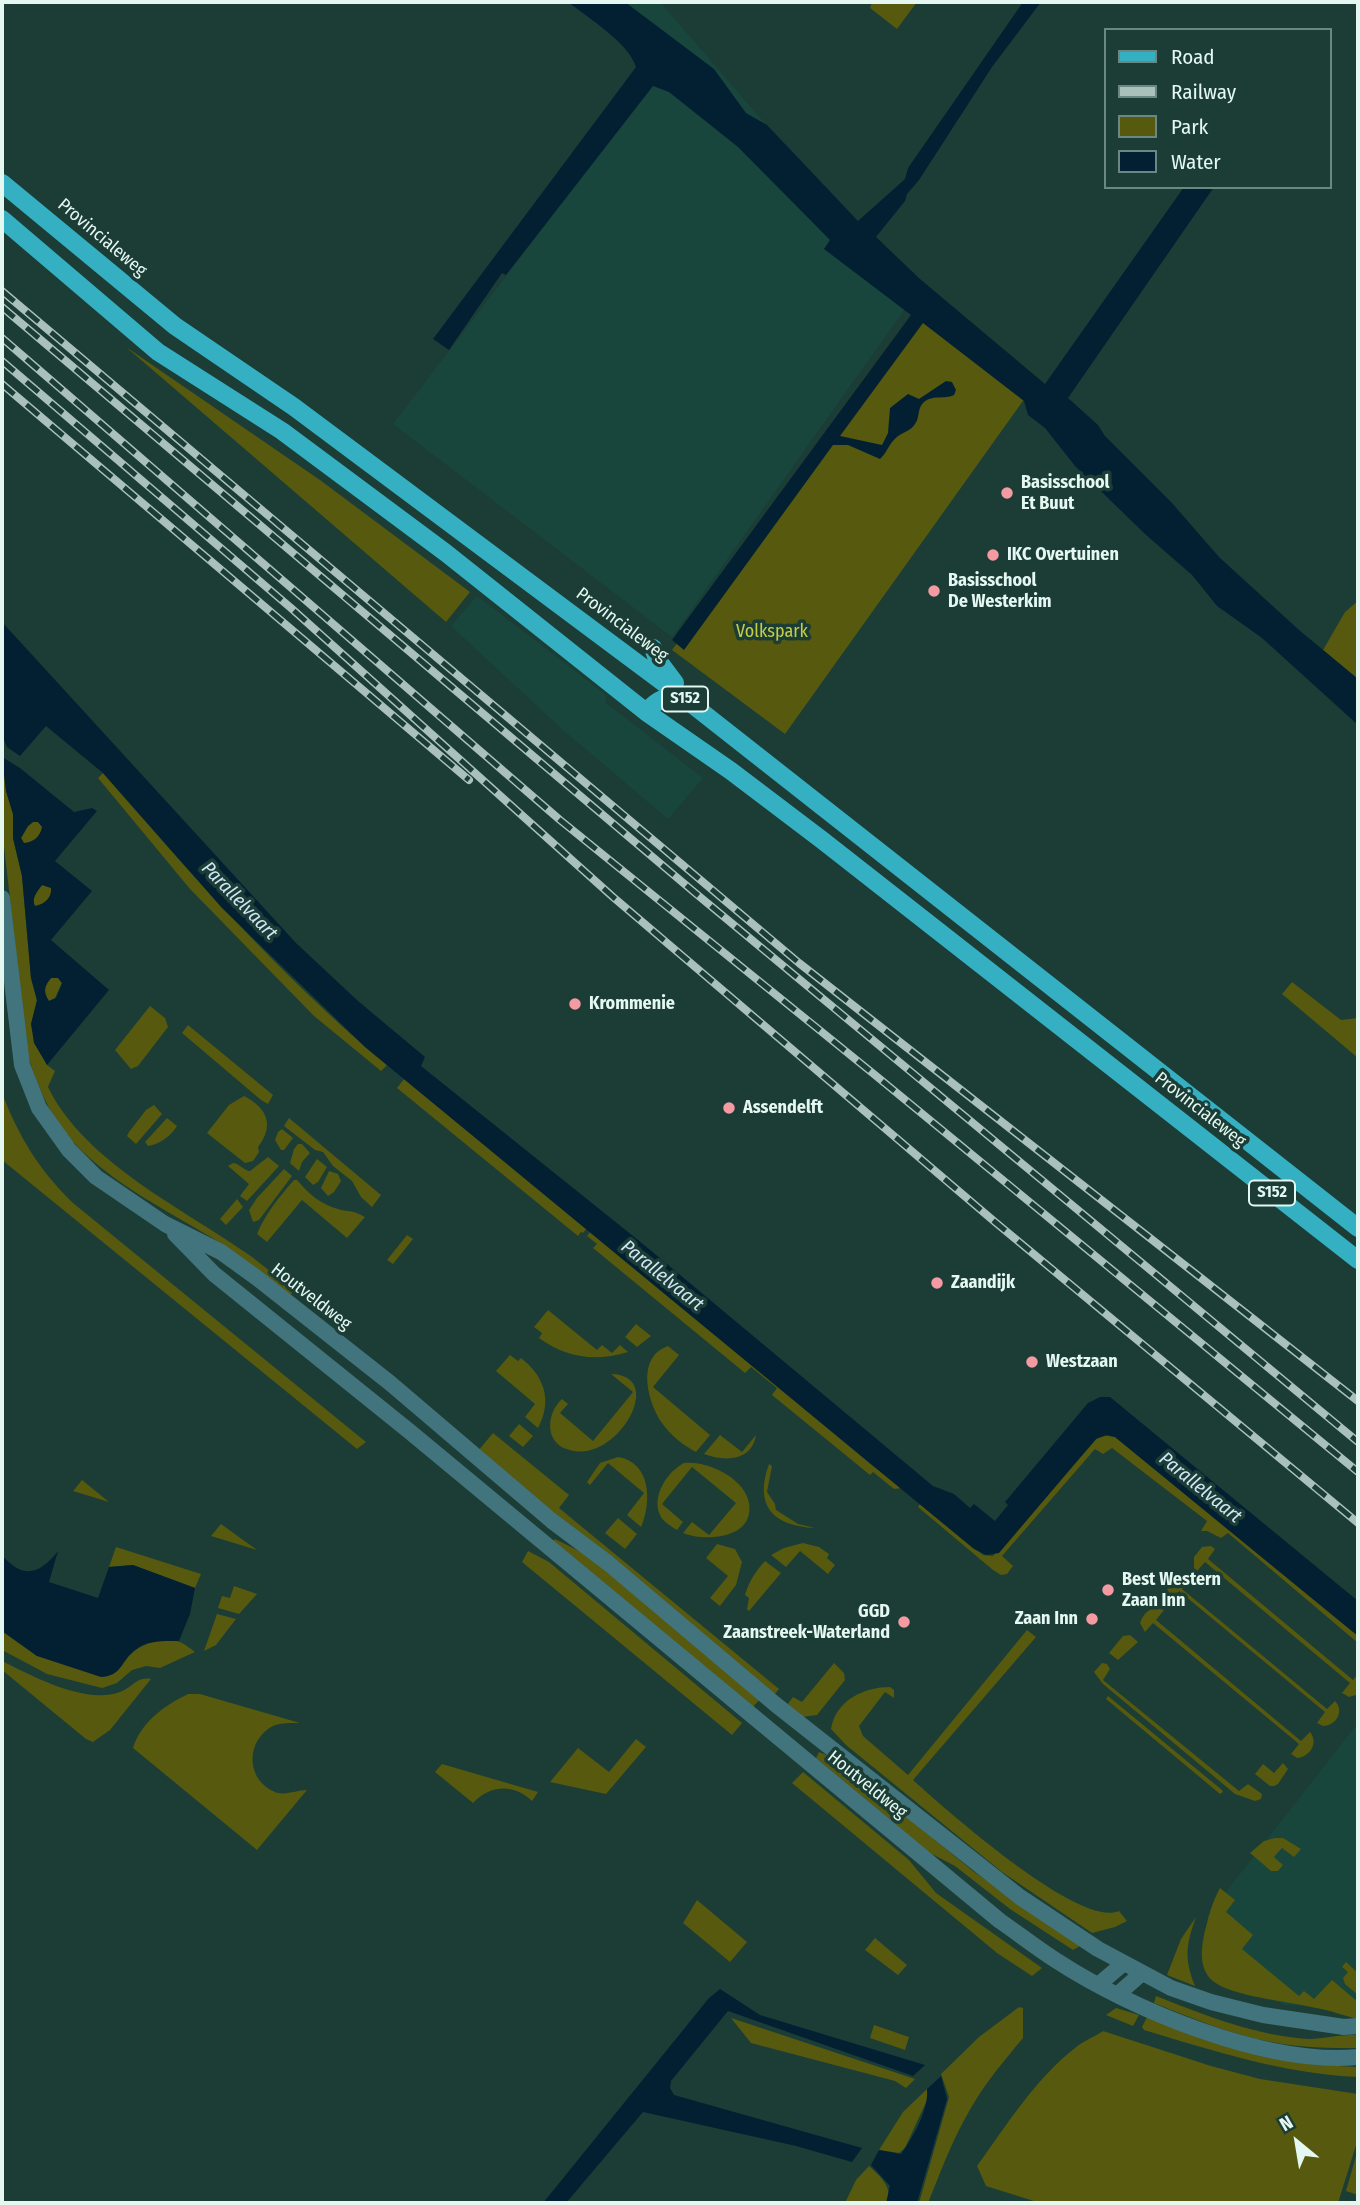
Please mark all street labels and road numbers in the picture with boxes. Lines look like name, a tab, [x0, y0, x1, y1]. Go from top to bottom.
street label: Provincialeweg	[53, 194, 151, 282]
street label: Provincialeweg	[572, 583, 672, 667]
road number: S152	[662, 686, 708, 712]
street label: Provincialeweg	[1150, 1068, 1250, 1152]
road number: S152	[1249, 1180, 1295, 1205]
street label: Houtveldweg	[267, 1259, 355, 1335]
street label: Houtveldweg	[823, 1746, 911, 1824]

